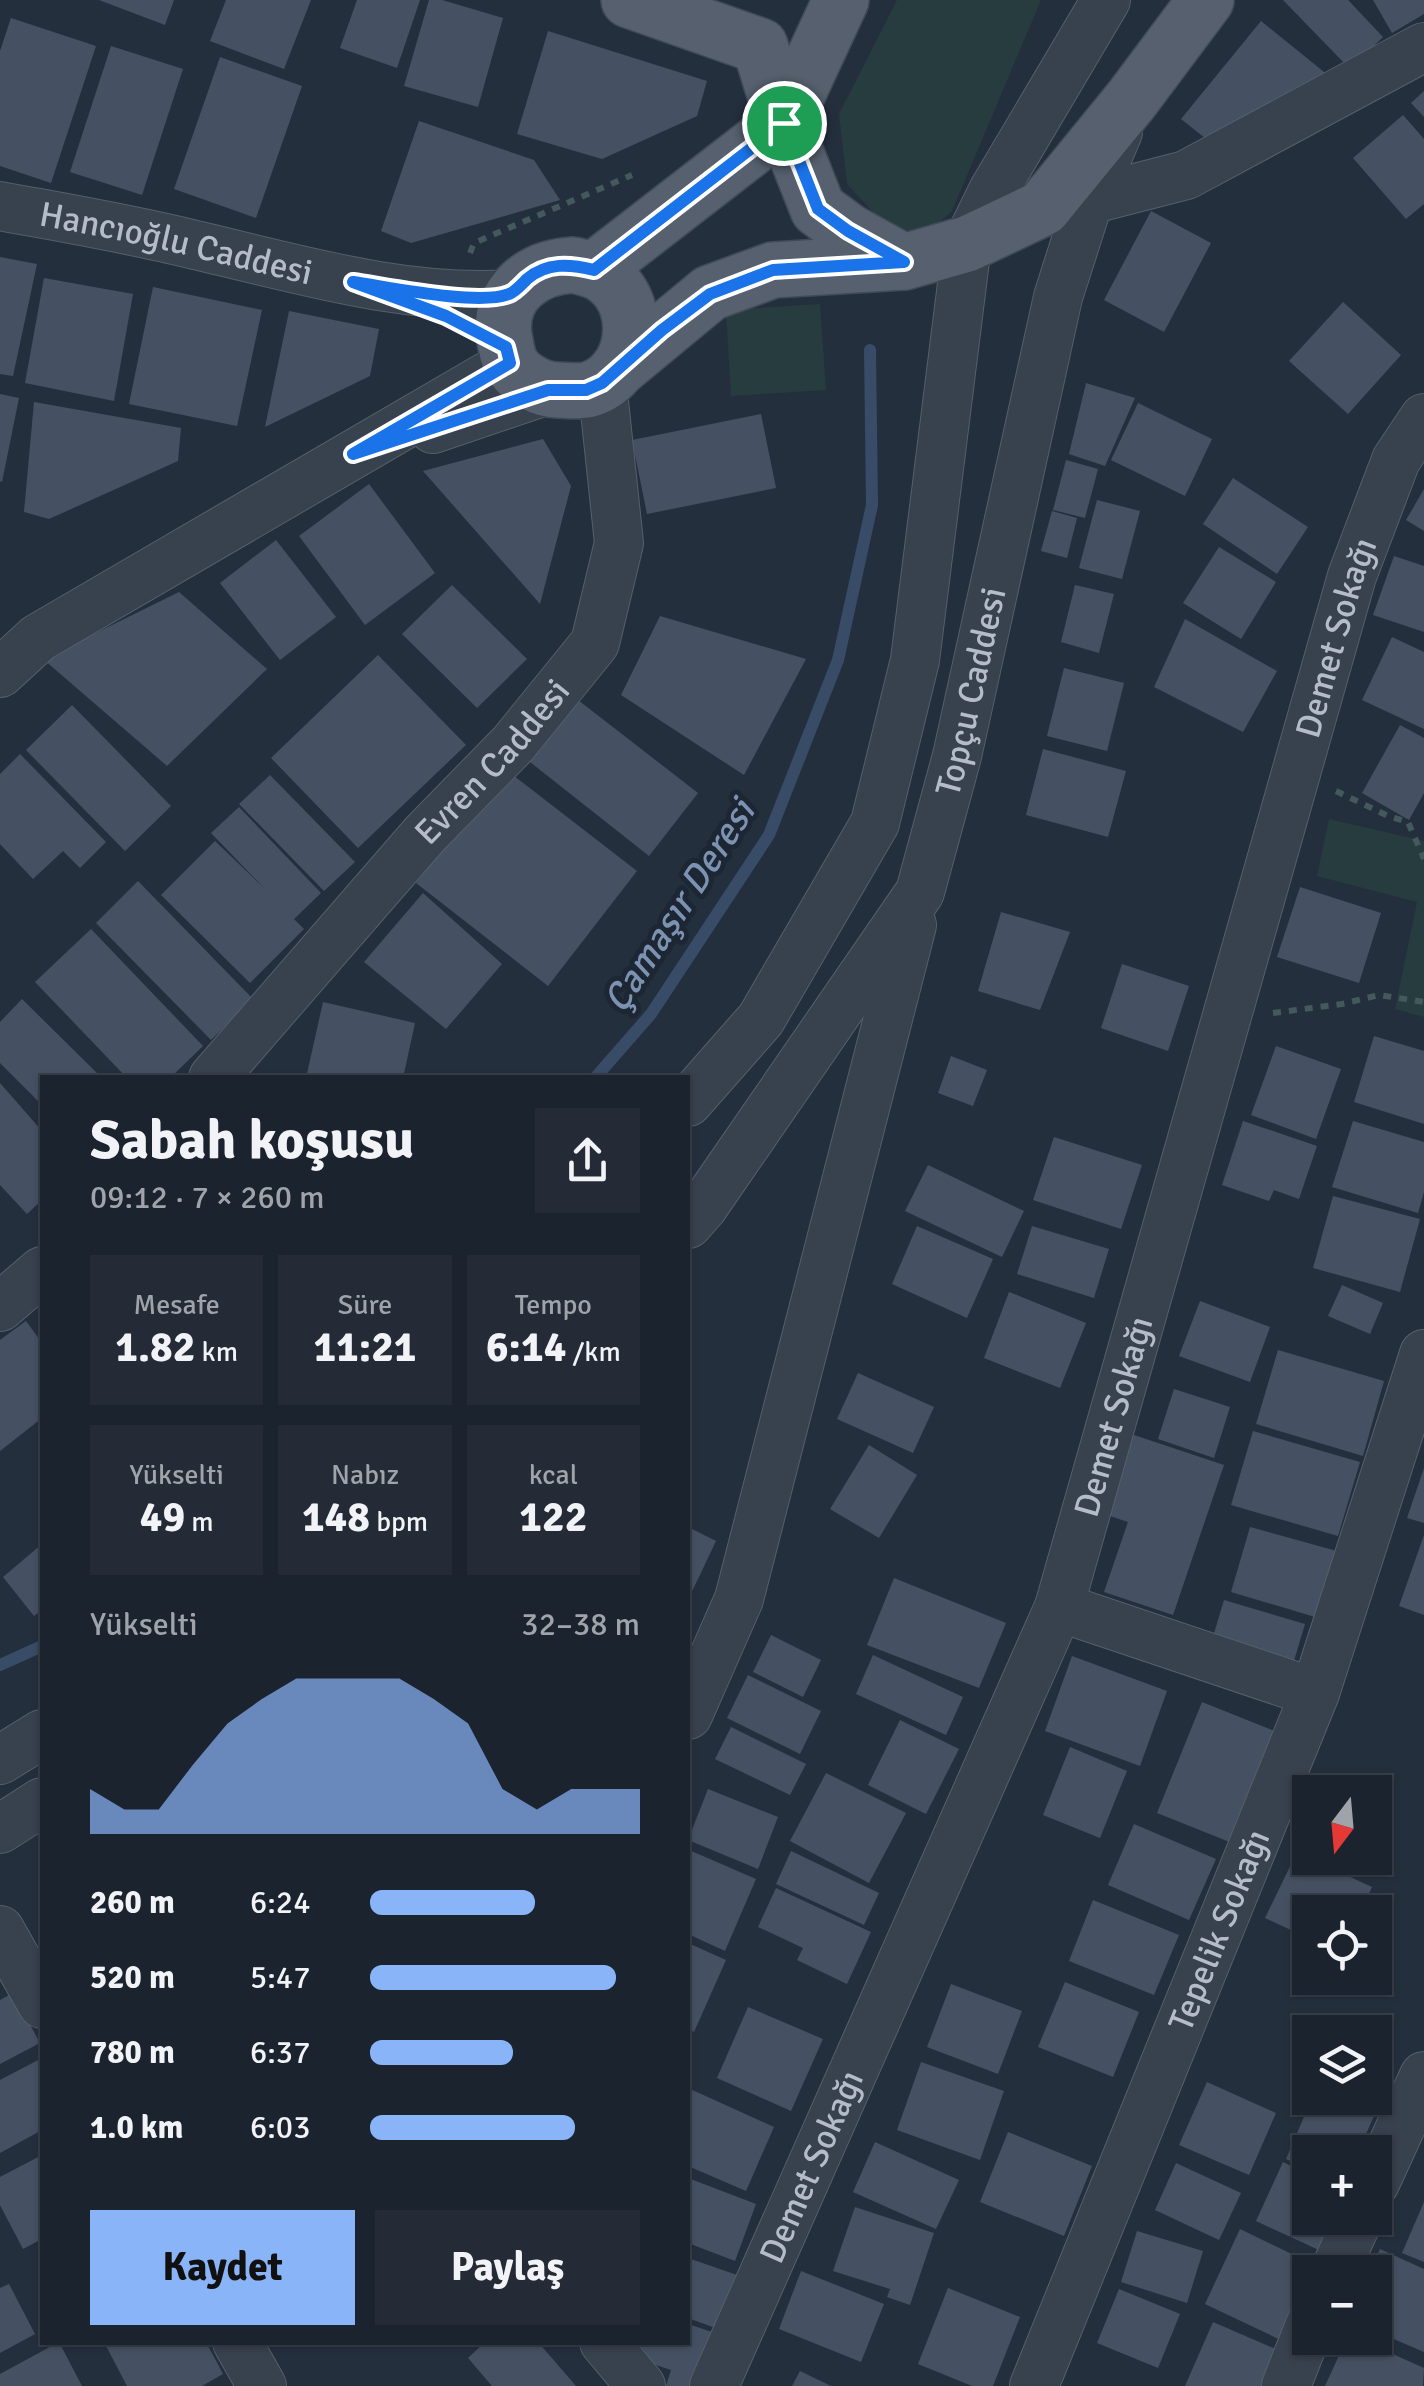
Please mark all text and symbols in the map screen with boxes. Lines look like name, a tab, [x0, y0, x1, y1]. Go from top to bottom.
pin	[742, 81, 827, 166]
icon: arrive	[757, 96, 812, 151]
street label: Hancıoğlu Caddesi	[36, 192, 317, 294]
street label: Demet Sokağı	[1286, 532, 1386, 743]
street label: Topçu Caddesi	[926, 583, 1015, 801]
street label: Evren Caddesi	[405, 670, 579, 853]
water label: Çamaşır Deresi	[593, 788, 767, 1021]
text: Sabah koşusu	[90, 1106, 414, 1174]
button: share	[535, 1108, 640, 1213]
text: 09:12 · 7 × 260 m	[90, 1178, 325, 1217]
text: Mesafe	[134, 1288, 220, 1322]
text: Süre	[338, 1288, 392, 1322]
text: Tempo	[515, 1288, 592, 1322]
street label: Demet Sokağı	[1064, 1311, 1162, 1522]
text: 1.82	[115, 1322, 195, 1373]
text: 11:21	[313, 1322, 417, 1373]
text: 6:14	[486, 1322, 566, 1373]
text: km	[195, 1335, 238, 1369]
text: /km	[566, 1335, 621, 1369]
text: Yükselti	[130, 1458, 224, 1492]
text: Nabız	[331, 1458, 399, 1492]
text: kcal	[529, 1458, 578, 1492]
text: 49	[140, 1492, 185, 1543]
text: 148	[302, 1492, 370, 1543]
text: 122	[519, 1492, 587, 1543]
text: m	[185, 1505, 214, 1539]
text: bpm	[370, 1505, 428, 1539]
text: Yükselti	[90, 1605, 198, 1644]
text: 32–38 m	[521, 1605, 640, 1644]
north arrow	[1292, 1775, 1392, 1875]
map controls	[1292, 1775, 1392, 2355]
street label: Tepelik Sokağı	[1159, 1823, 1279, 2037]
text: 260 m	[90, 1883, 175, 1922]
text: 6:24	[250, 1883, 310, 1922]
button: locate	[1292, 1895, 1392, 1995]
text: 520 m	[90, 1958, 175, 1997]
text: 5:47	[250, 1958, 310, 1997]
button: layers	[1292, 2015, 1392, 2115]
text: 780 m	[90, 2033, 175, 2072]
text: 6:37	[250, 2033, 310, 2072]
street label: Demet Sokağı	[750, 2063, 873, 2270]
text: 1.0 km	[90, 2108, 183, 2147]
text: 6:03	[250, 2108, 310, 2147]
button: +	[1292, 2135, 1392, 2235]
button: Kaydet	[90, 2210, 355, 2325]
button: Paylaş	[375, 2210, 640, 2325]
button: −	[1292, 2255, 1392, 2355]

